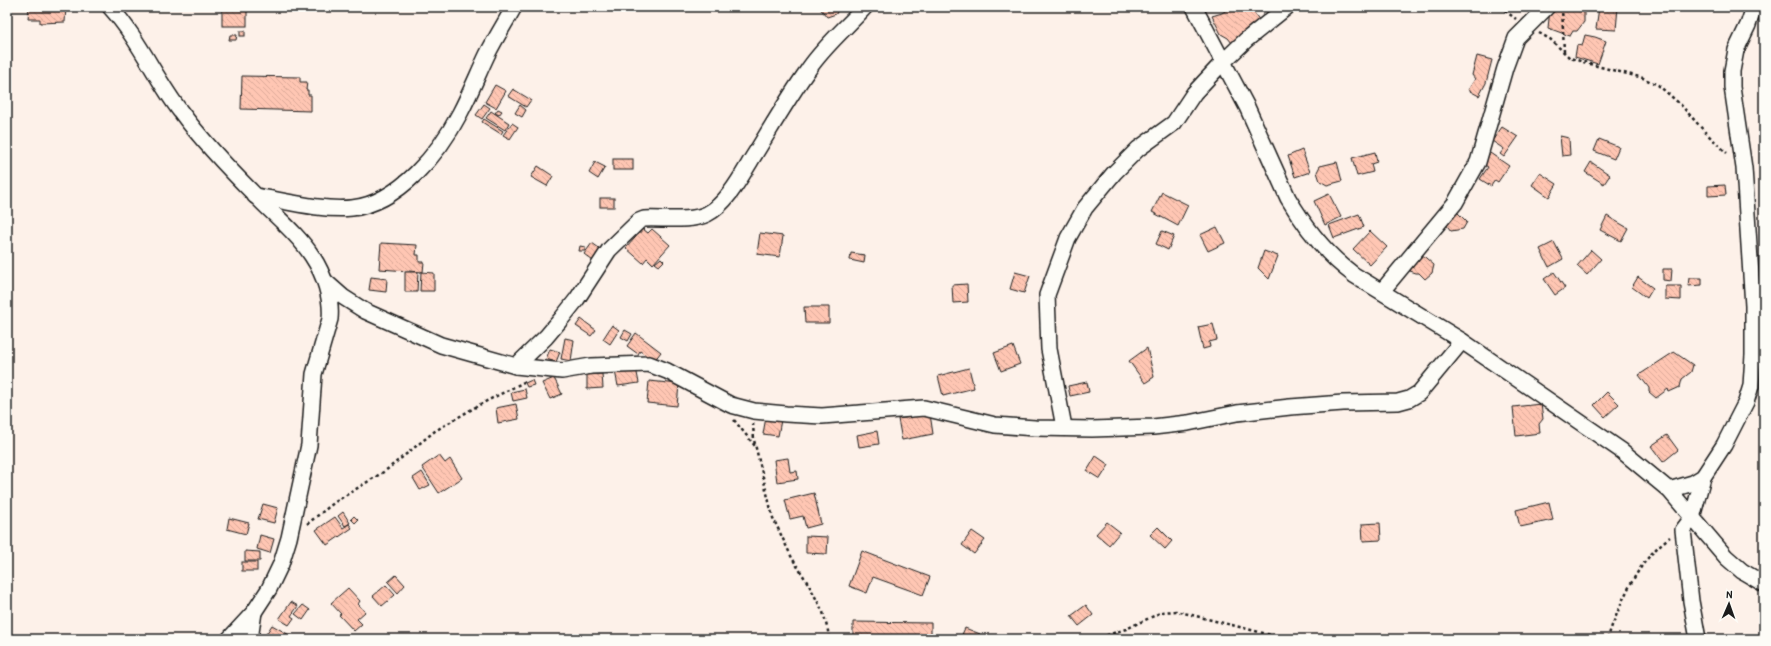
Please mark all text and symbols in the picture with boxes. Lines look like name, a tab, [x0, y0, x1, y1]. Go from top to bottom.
north arrow	[1709, 584, 1749, 624]
text: N	[1726, 587, 1733, 601]

